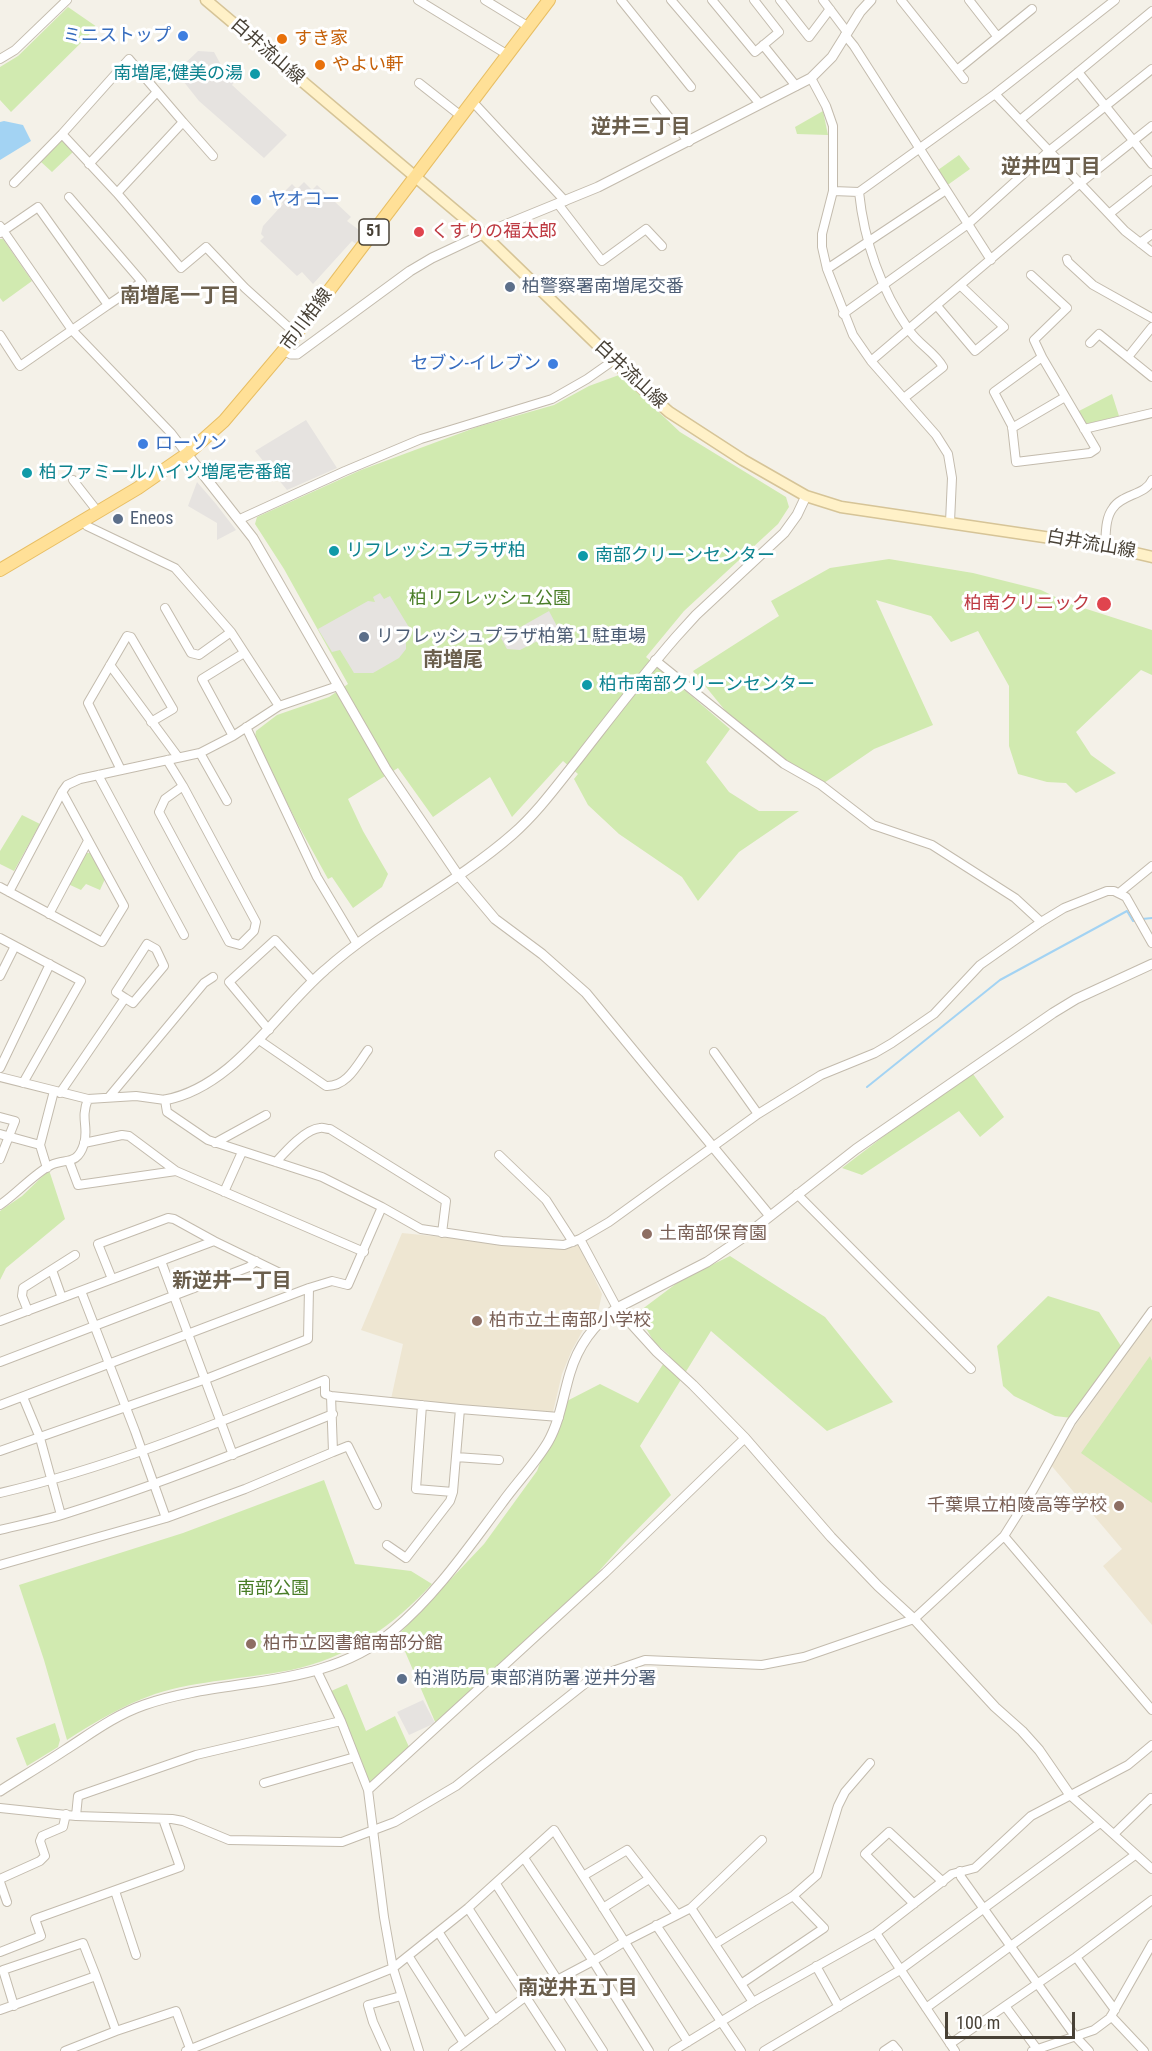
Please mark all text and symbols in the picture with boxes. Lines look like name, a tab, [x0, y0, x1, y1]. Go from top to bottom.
street label: 白井流山線	[226, 14, 308, 90]
place label: ミニストップ	[63, 25, 171, 47]
place label: すき家	[294, 28, 348, 50]
marker: ミニストップ	[176, 29, 190, 43]
marker: すき家	[275, 32, 289, 46]
place label: やよい軒	[332, 54, 404, 76]
marker: やよい軒	[313, 58, 327, 72]
place label: 南増尾;健美の湯	[113, 63, 243, 85]
marker: 南増尾;健美の湯	[248, 67, 262, 81]
district label: 逆井三丁目	[591, 116, 691, 140]
district label: 逆井四丁目	[1001, 156, 1101, 180]
place label: ヤオコー	[268, 189, 340, 211]
marker: ヤオコー	[249, 193, 263, 207]
road number: 51	[359, 219, 389, 245]
place label: くすりの福太郎	[431, 221, 557, 243]
marker: くすりの福太郎	[412, 225, 426, 239]
place label: 柏警察署南増尾交番	[522, 276, 684, 298]
marker: 柏警察署南増尾交番	[503, 280, 517, 294]
district label: 南増尾一丁目	[120, 285, 240, 309]
street label: 市川柏線	[277, 285, 337, 355]
street label: 白井流山線	[590, 336, 670, 414]
place label: セブン-イレブン	[411, 353, 541, 375]
marker: セブン-イレブン	[546, 357, 560, 371]
place label: ローソン	[155, 433, 227, 455]
marker: ローソン	[136, 437, 150, 451]
place label: 柏ファミールハイツ増尾壱番館	[39, 462, 291, 484]
marker: 柏ファミールハイツ増尾壱番館	[20, 466, 34, 480]
place label: Eneos	[130, 508, 173, 530]
marker: Eneos	[111, 512, 125, 526]
street label: 白井流山線	[1045, 527, 1137, 563]
place label: リフレッシュプラザ柏	[346, 540, 526, 562]
marker: リフレッシュプラザ柏	[327, 544, 341, 558]
place label: 南部クリーンセンター	[595, 545, 775, 567]
marker: 南部クリーンセンター	[576, 549, 590, 563]
park label: 柏リフレッシュ公園	[409, 588, 571, 610]
place label: 柏南クリニック	[964, 593, 1090, 615]
marker: 柏南クリニック	[1095, 595, 1113, 613]
place label: リフレッシュプラザ柏第１駐車場	[376, 626, 646, 648]
marker: リフレッシュプラザ柏第１駐車場	[357, 630, 371, 644]
district label: 南増尾	[423, 649, 483, 673]
place label: 柏市南部クリーンセンター	[599, 674, 815, 696]
marker: 柏市南部クリーンセンター	[580, 678, 594, 692]
place label: 土南部保育園	[659, 1223, 767, 1245]
marker: 土南部保育園	[640, 1227, 654, 1241]
district label: 新逆井一丁目	[172, 1270, 292, 1294]
place label: 柏市立土南部小学校	[489, 1310, 651, 1332]
marker: 柏市立土南部小学校	[470, 1314, 484, 1328]
place label: 千葉県立柏陵高等学校	[927, 1495, 1107, 1517]
marker: 千葉県立柏陵高等学校	[1112, 1499, 1126, 1513]
park label: 南部公園	[237, 1578, 309, 1600]
place label: 柏市立図書館南部分館	[263, 1633, 443, 1655]
marker: 柏市立図書館南部分館	[244, 1637, 258, 1651]
place label: 柏消防局 東部消防署 逆井分署	[414, 1668, 656, 1690]
marker: 柏消防局 東部消防署 逆井分署	[395, 1672, 409, 1686]
district label: 南逆井五丁目	[518, 1977, 638, 2001]
scale bar	[948, 2000, 1078, 2038]
text: 100 m	[956, 2012, 1000, 2033]

